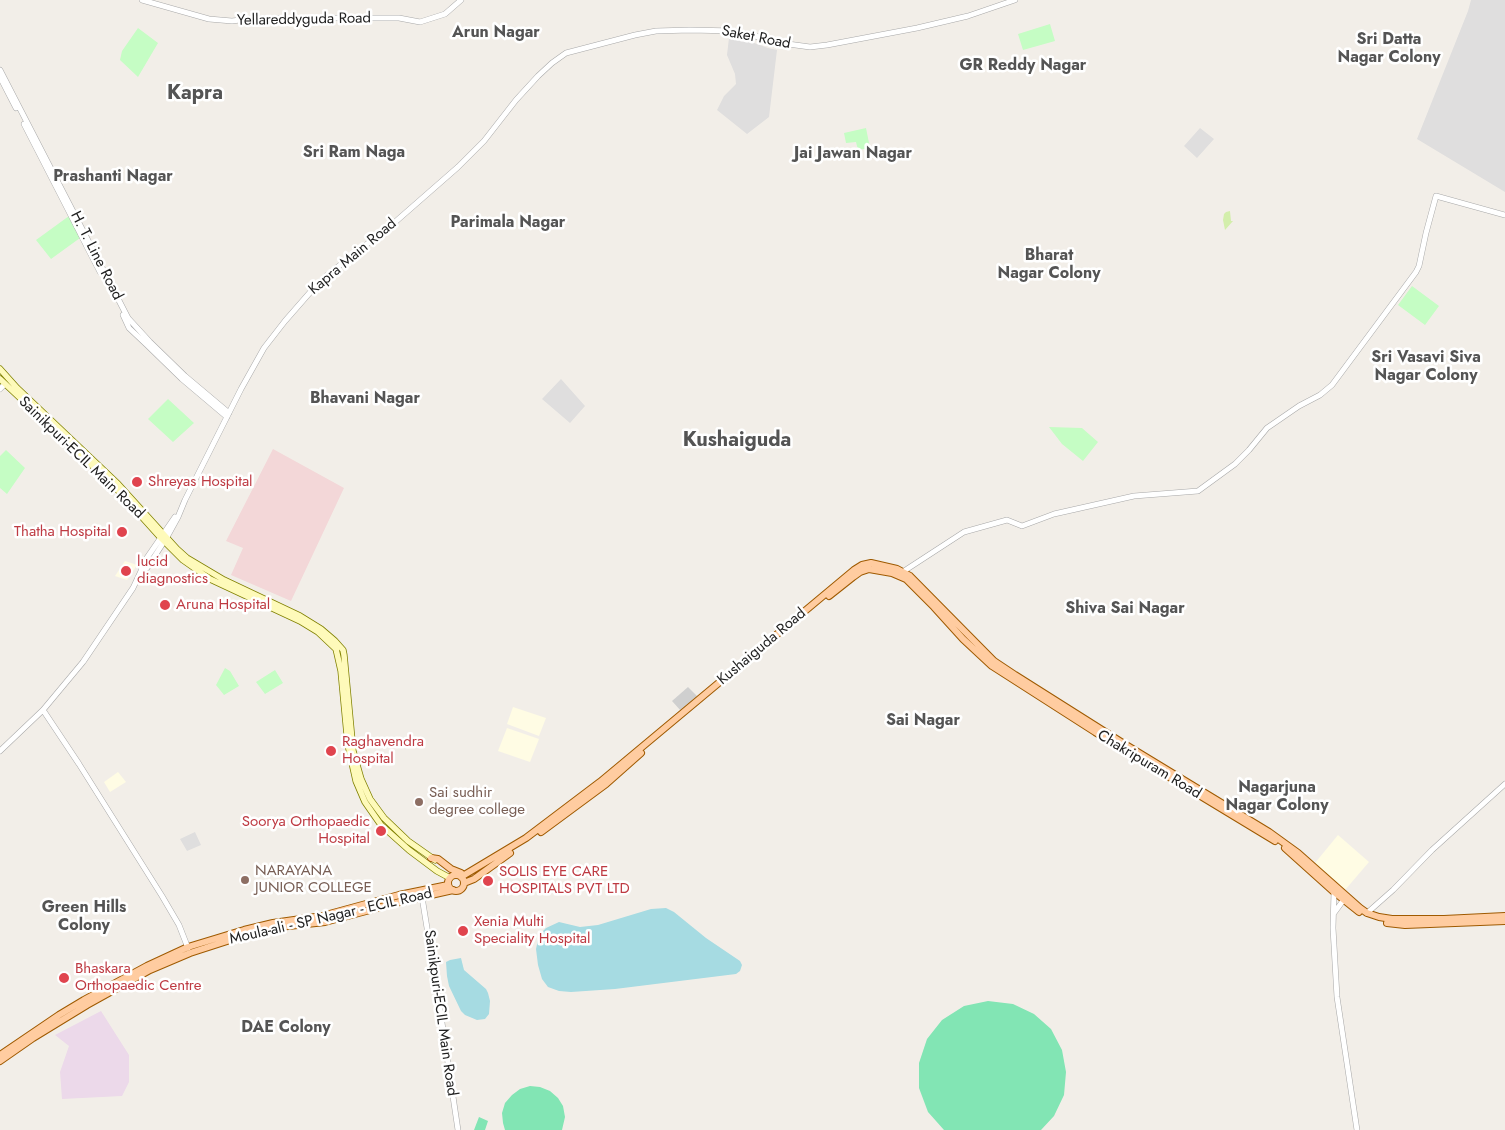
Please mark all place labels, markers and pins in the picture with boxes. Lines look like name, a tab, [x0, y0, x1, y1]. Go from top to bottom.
place label: Shreyas Hospital	[148, 473, 253, 491]
marker: Shreyas Hospital	[130, 475, 144, 489]
place label: Thatha Hospital	[14, 523, 111, 541]
marker: Thatha Hospital	[115, 525, 129, 539]
place label: lucid diagnostics	[137, 553, 208, 588]
marker: lucid diagnostics	[119, 564, 133, 578]
place label: Aruna Hospital	[176, 596, 270, 614]
marker: Aruna Hospital	[158, 598, 172, 612]
place label: Raghavendra Hospital	[342, 733, 424, 768]
marker: Raghavendra Hospital	[324, 744, 338, 758]
place label: Sai sudhir degree college	[429, 784, 525, 819]
marker: Sai sudhir degree college	[413, 796, 425, 808]
place label: Soorya Orthopaedic Hospital	[242, 813, 370, 848]
marker: Soorya Orthopaedic Hospital	[374, 824, 388, 838]
place label: NARAYANA JUNIOR COLLEGE	[255, 862, 372, 897]
place label: SOLIS EYE CARE HOSPITALS PVT LTD	[499, 863, 630, 898]
marker: NARAYANA JUNIOR COLLEGE	[239, 874, 251, 886]
marker: SOLIS EYE CARE HOSPITALS PVT LTD	[481, 874, 495, 888]
place label: Xenia Multi Speciality Hospital	[474, 913, 591, 948]
marker: Xenia Multi Speciality Hospital	[456, 924, 470, 938]
place label: Bhaskara Orthopaedic Centre	[75, 960, 201, 995]
marker: Bhaskara Orthopaedic Centre	[57, 971, 71, 985]

